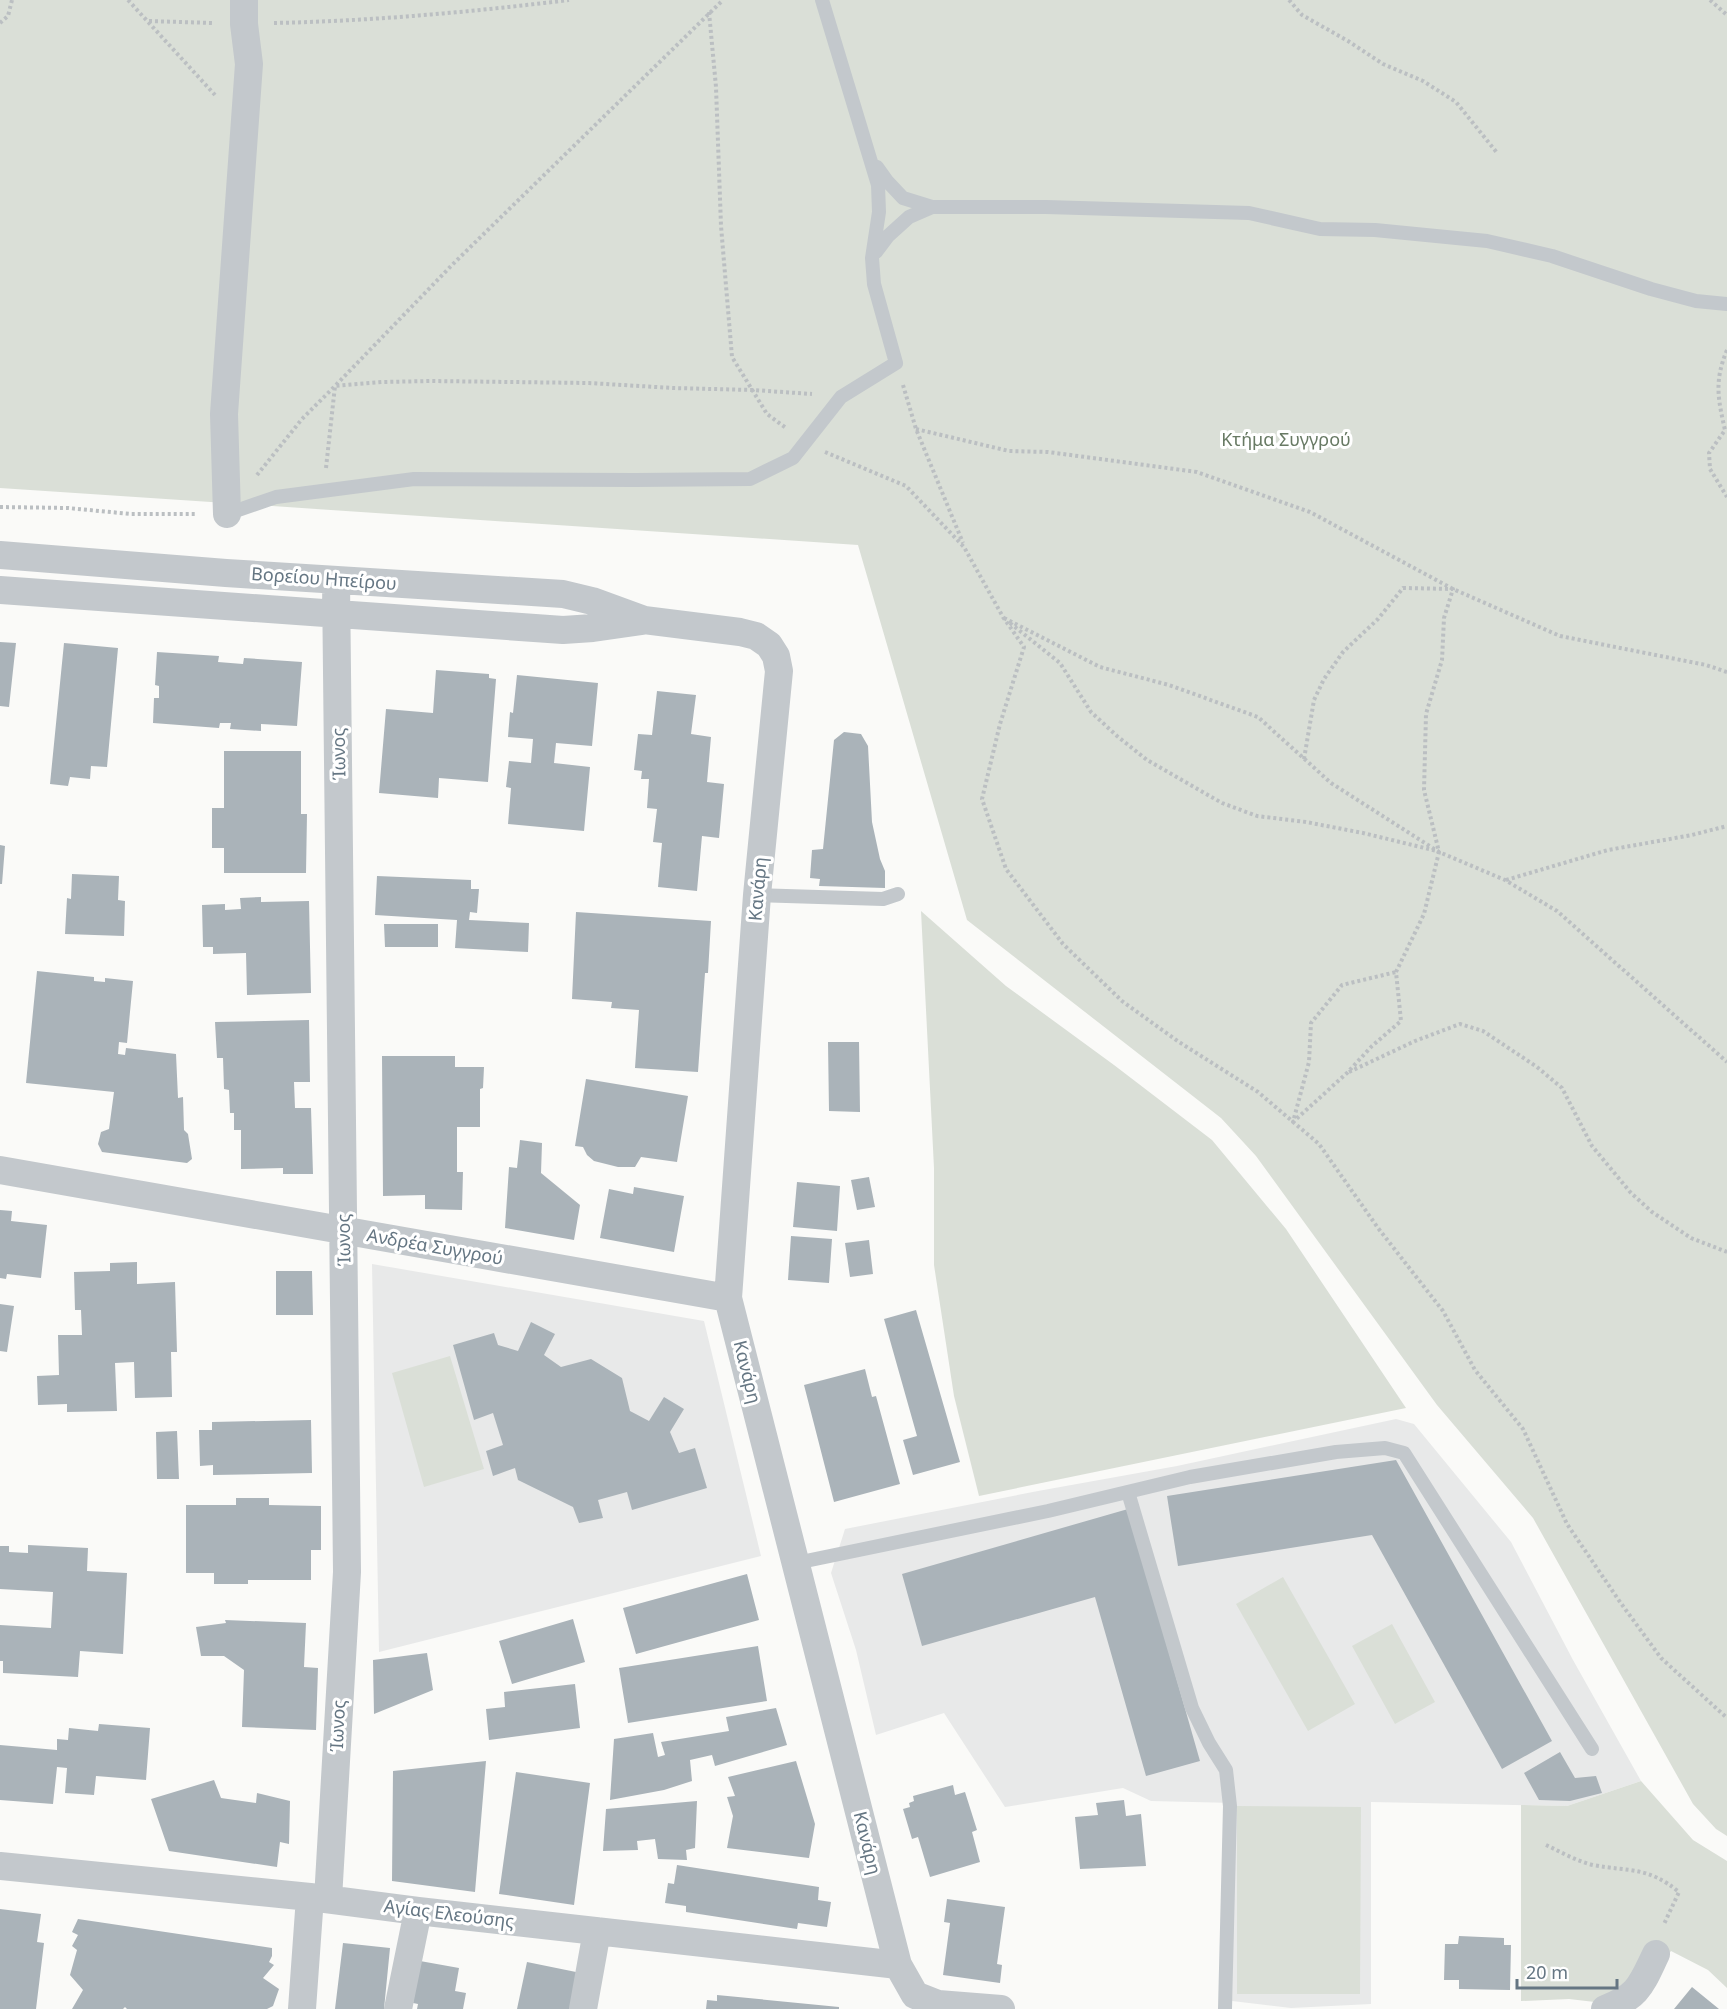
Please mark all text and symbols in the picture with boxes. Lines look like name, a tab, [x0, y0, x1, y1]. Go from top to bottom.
park label: Κτήμα Συγγρού	[1221, 427, 1351, 451]
street label: Βορείου Ηπείρου	[251, 561, 398, 595]
street label: Ίωνος	[326, 727, 350, 780]
street label: Κανάρη	[742, 856, 772, 922]
street label: Ίωνος	[331, 1213, 355, 1266]
street label: Ανδρέα Συγγρού	[365, 1222, 505, 1270]
street label: Κανάρη	[729, 1338, 767, 1406]
street label: Ίωνος	[324, 1699, 350, 1753]
street label: Κανάρη	[849, 1809, 887, 1877]
street label: Αγίας Ελεούσης	[383, 1893, 516, 1933]
scale bar	[1517, 1952, 1618, 1990]
text: 20 m	[1526, 1960, 1568, 1984]

